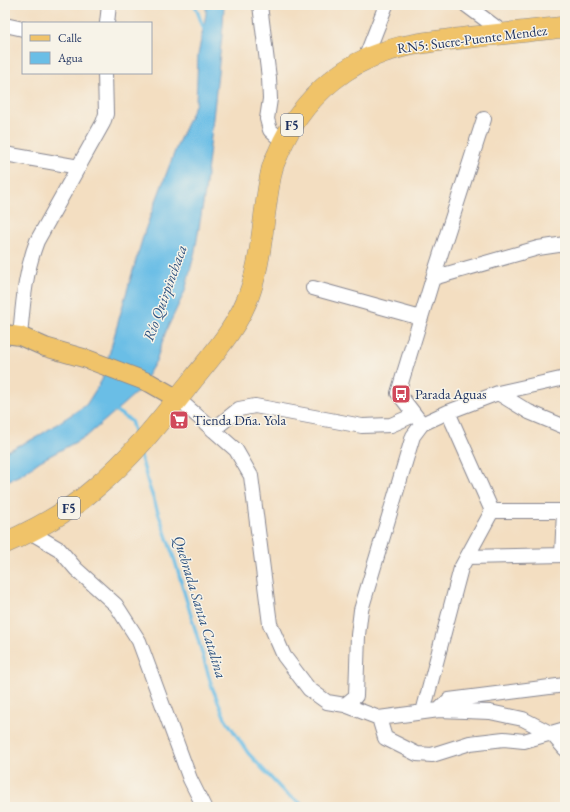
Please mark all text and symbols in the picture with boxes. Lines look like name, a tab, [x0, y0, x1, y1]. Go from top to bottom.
street label: RN5: Sucre-Puente Mendez	[396, 21, 549, 57]
legend	[22, 22, 152, 74]
text: Calle	[58, 30, 82, 46]
text: Agua	[57, 50, 83, 66]
road number: F5	[281, 114, 303, 136]
water label: Río Quirpinchaca	[138, 242, 191, 343]
bus stop icon: Parada Aguas	[390, 383, 412, 405]
place label: Parada Aguas	[415, 385, 487, 403]
supermarket icon: Tienda Dña. Yola	[168, 409, 190, 431]
place label: Tienda Dña. Yola	[193, 411, 286, 429]
road number: F5	[58, 497, 80, 519]
water label: Quebrada Santa Catalina	[170, 533, 231, 681]

